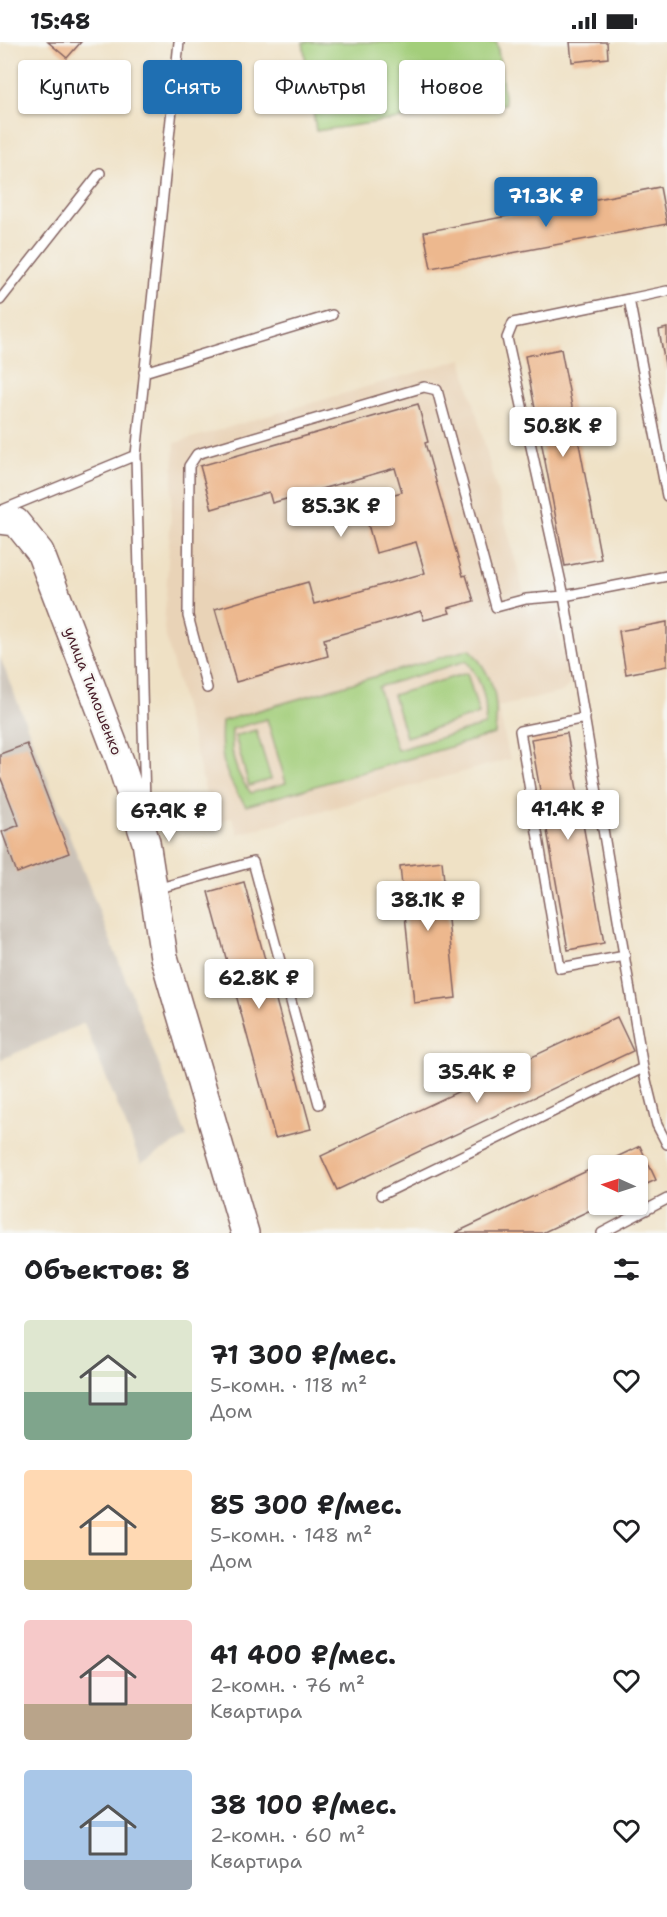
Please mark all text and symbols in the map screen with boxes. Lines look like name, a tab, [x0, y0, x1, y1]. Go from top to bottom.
text: 15:48	[30, 7, 90, 36]
chip: Купить	[18, 60, 131, 114]
chip: Снять	[143, 60, 242, 114]
chip: Фильтры	[254, 60, 387, 114]
chip: Новое	[399, 60, 505, 114]
pin: 71.3K ₽	[491, 177, 601, 228]
text: 71.3K ₽	[508, 183, 584, 209]
pin: 50.8K ₽	[508, 407, 618, 458]
text: 50.8K ₽	[523, 413, 603, 439]
pin: 85.3K ₽	[286, 487, 396, 538]
text: 85.3K ₽	[301, 493, 381, 519]
street label: улица Тимошенко	[59, 624, 127, 758]
pin: 41.4K ₽	[513, 790, 623, 841]
pin: 67.9K ₽	[114, 792, 224, 843]
text: 41.4K ₽	[531, 796, 605, 822]
text: 67.9K ₽	[131, 798, 207, 824]
pin: 38.1K ₽	[373, 881, 483, 932]
text: 38.1K ₽	[391, 887, 465, 913]
pin: 62.8K ₽	[204, 959, 314, 1010]
text: 62.8K ₽	[218, 965, 300, 991]
pin: 35.4K ₽	[422, 1053, 532, 1104]
text: 35.4K ₽	[438, 1059, 516, 1085]
north arrow	[588, 1155, 648, 1215]
map controls	[588, 1155, 648, 1215]
text: Объектов: 8	[24, 1252, 190, 1287]
icon: filters	[610, 1253, 643, 1286]
text: 71 300 ₽/мес.	[210, 1337, 397, 1372]
icon: home	[72, 1344, 144, 1416]
icon: heart	[610, 1364, 643, 1397]
text: 5-комн. · 118 m²	[210, 1372, 367, 1398]
text: Дом	[210, 1398, 252, 1424]
text: 85 300 ₽/мес.	[210, 1487, 402, 1522]
icon: home	[72, 1494, 144, 1566]
icon: heart	[610, 1514, 643, 1547]
text: 5-комн. · 148 m²	[210, 1522, 372, 1548]
text: Дом	[210, 1548, 252, 1574]
text: 41 400 ₽/мес.	[210, 1637, 396, 1672]
icon: home	[72, 1644, 144, 1716]
icon: heart	[610, 1664, 643, 1697]
text: 2-комн. · 76 m²	[210, 1672, 365, 1698]
text: Квартира	[210, 1698, 302, 1724]
text: 38 100 ₽/мес.	[210, 1787, 397, 1822]
icon: home	[72, 1794, 144, 1866]
icon: heart	[610, 1814, 643, 1847]
text: 2-комн. · 60 m²	[210, 1822, 365, 1848]
text: Квартира	[210, 1848, 302, 1874]

